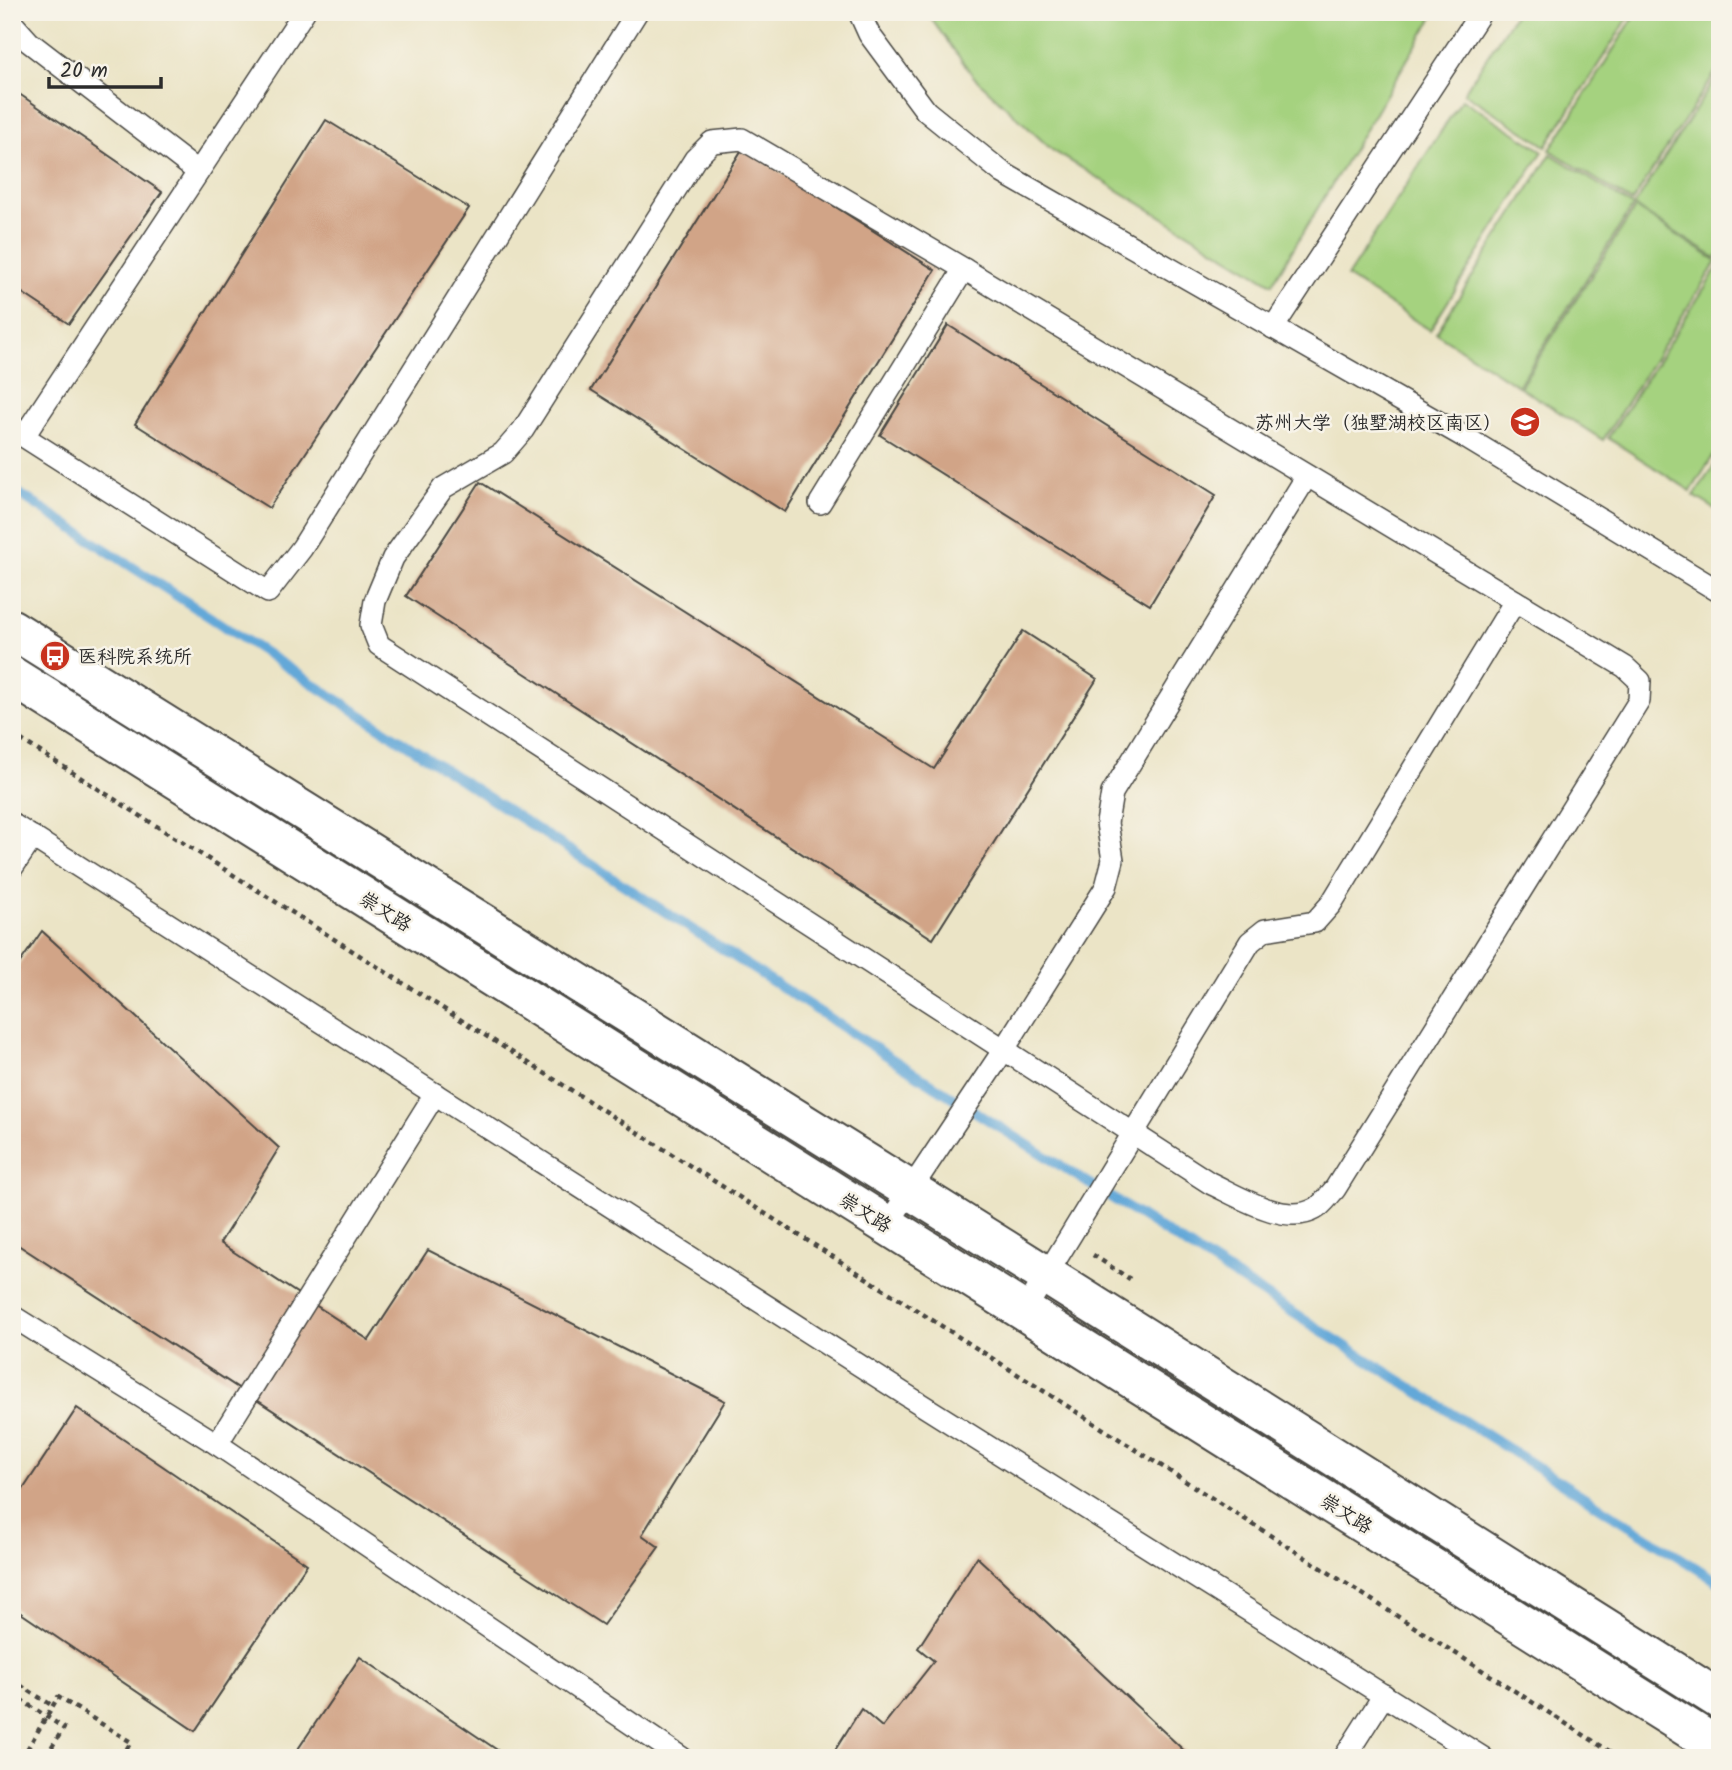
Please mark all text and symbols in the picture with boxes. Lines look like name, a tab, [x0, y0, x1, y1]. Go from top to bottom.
scale bar	[49, 46, 161, 90]
text: 20 m	[60, 55, 108, 88]
school or university icon: 苏州大学（独墅湖校区南区）	[1508, 405, 1542, 439]
place label: 苏州大学（独墅湖校区南区）	[1255, 409, 1502, 439]
bus stop icon: 医科院系统所	[38, 639, 72, 673]
place label: 医科院系统所	[78, 643, 192, 673]
street label: 崇文路	[353, 885, 417, 941]
street label: 崇文路	[833, 1186, 897, 1242]
street label: 崇文路	[1314, 1487, 1378, 1543]

